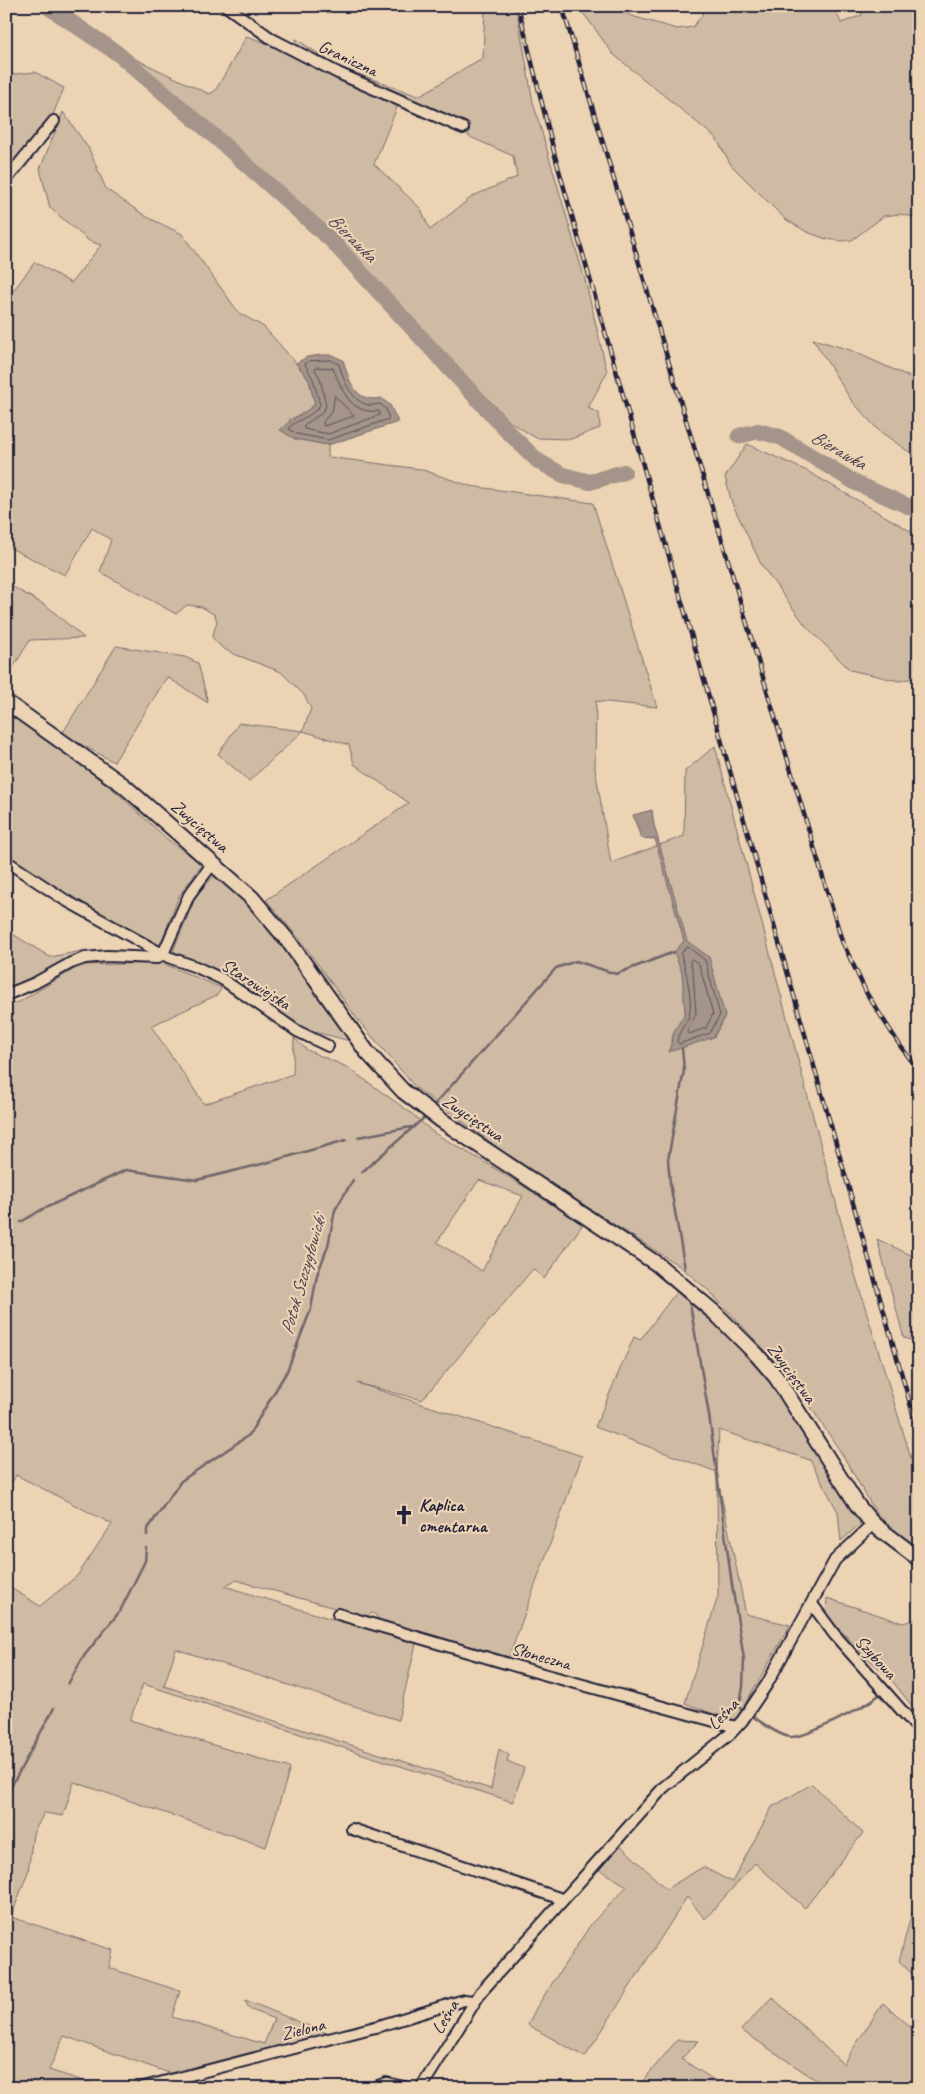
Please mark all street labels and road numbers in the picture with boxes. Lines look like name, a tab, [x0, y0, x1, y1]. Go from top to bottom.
street label: Graniczna	[315, 35, 382, 82]
street label: Zwycięstwa	[167, 795, 234, 858]
street label: Starowiejska	[217, 954, 296, 1015]
street label: Zwycięstwa	[438, 1089, 509, 1147]
street label: Zwycięstwa	[763, 1338, 822, 1408]
street label: Szybowa	[851, 1631, 903, 1685]
street label: Słoneczna	[509, 1637, 575, 1675]
street label: Leśna	[703, 1693, 744, 1734]
street label: Leśna	[426, 1995, 464, 2038]
street label: Zielona	[279, 2013, 328, 2045]

